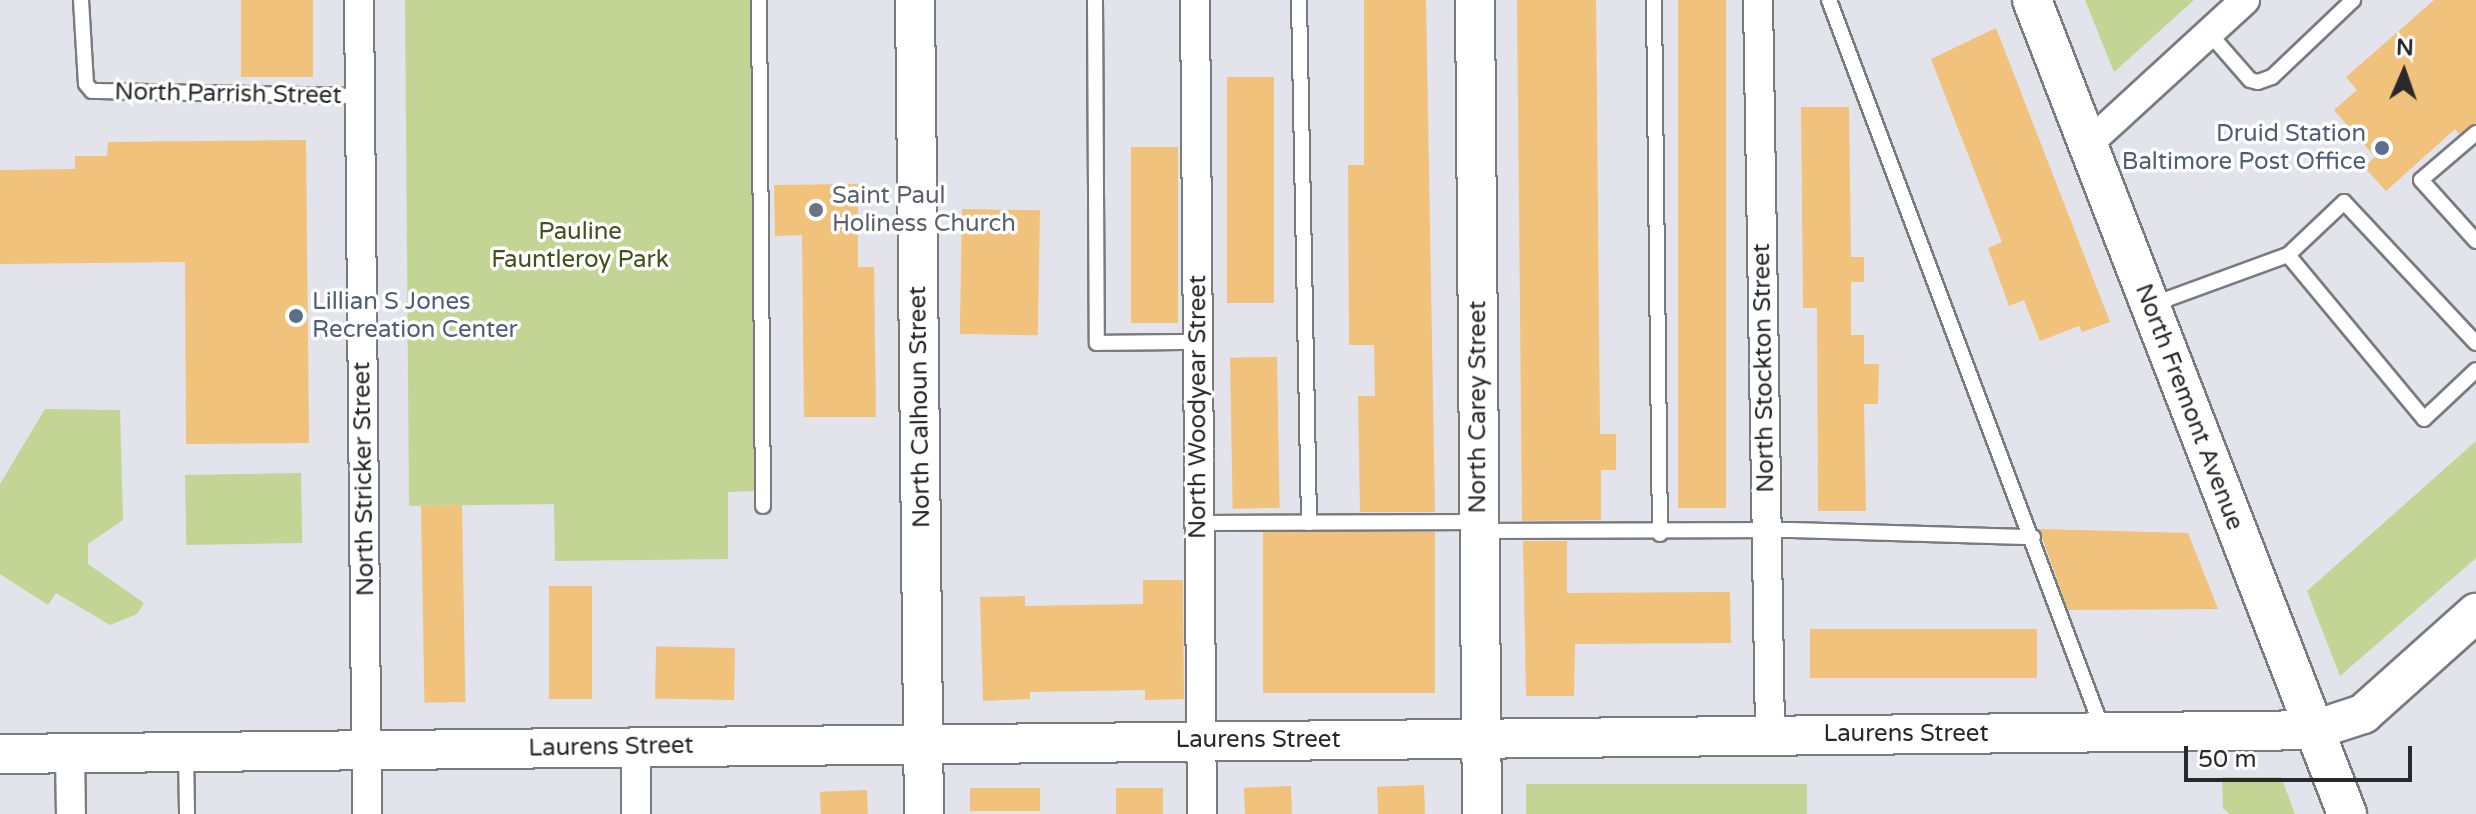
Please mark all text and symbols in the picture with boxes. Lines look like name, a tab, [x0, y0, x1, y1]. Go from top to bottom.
north arrow	[2364, 32, 2444, 112]
text: N	[2396, 35, 2414, 61]
street label: North Parrish Street	[114, 78, 342, 110]
place label: Druid Station Baltimore Post Office	[2122, 120, 2366, 176]
marker: Druid Station Baltimore Post Office	[2373, 139, 2391, 157]
place label: Saint Paul Holiness Church	[832, 182, 1016, 238]
marker: Saint Paul Holiness Church	[807, 201, 825, 219]
park label: Pauline Fauntleroy Park	[491, 218, 669, 274]
street label: North Stockton Street	[1747, 243, 1781, 493]
street label: North Woodyear Street	[1184, 275, 1212, 539]
street label: North Fremont Avenue	[2129, 280, 2249, 534]
street label: North Calhoun Street	[903, 286, 937, 528]
place label: Lillian S Jones Recreation Center	[312, 288, 518, 344]
street label: North Carey Street	[1464, 301, 1492, 513]
marker: Lillian S Jones Recreation Center	[287, 307, 305, 325]
street label: North Stricker Street	[348, 361, 380, 597]
street label: Laurens Street	[1823, 720, 1989, 748]
street label: Laurens Street	[1175, 726, 1341, 754]
scale bar	[2188, 730, 2416, 780]
street label: Laurens Street	[528, 731, 694, 763]
text: 50 m	[2198, 745, 2256, 774]

